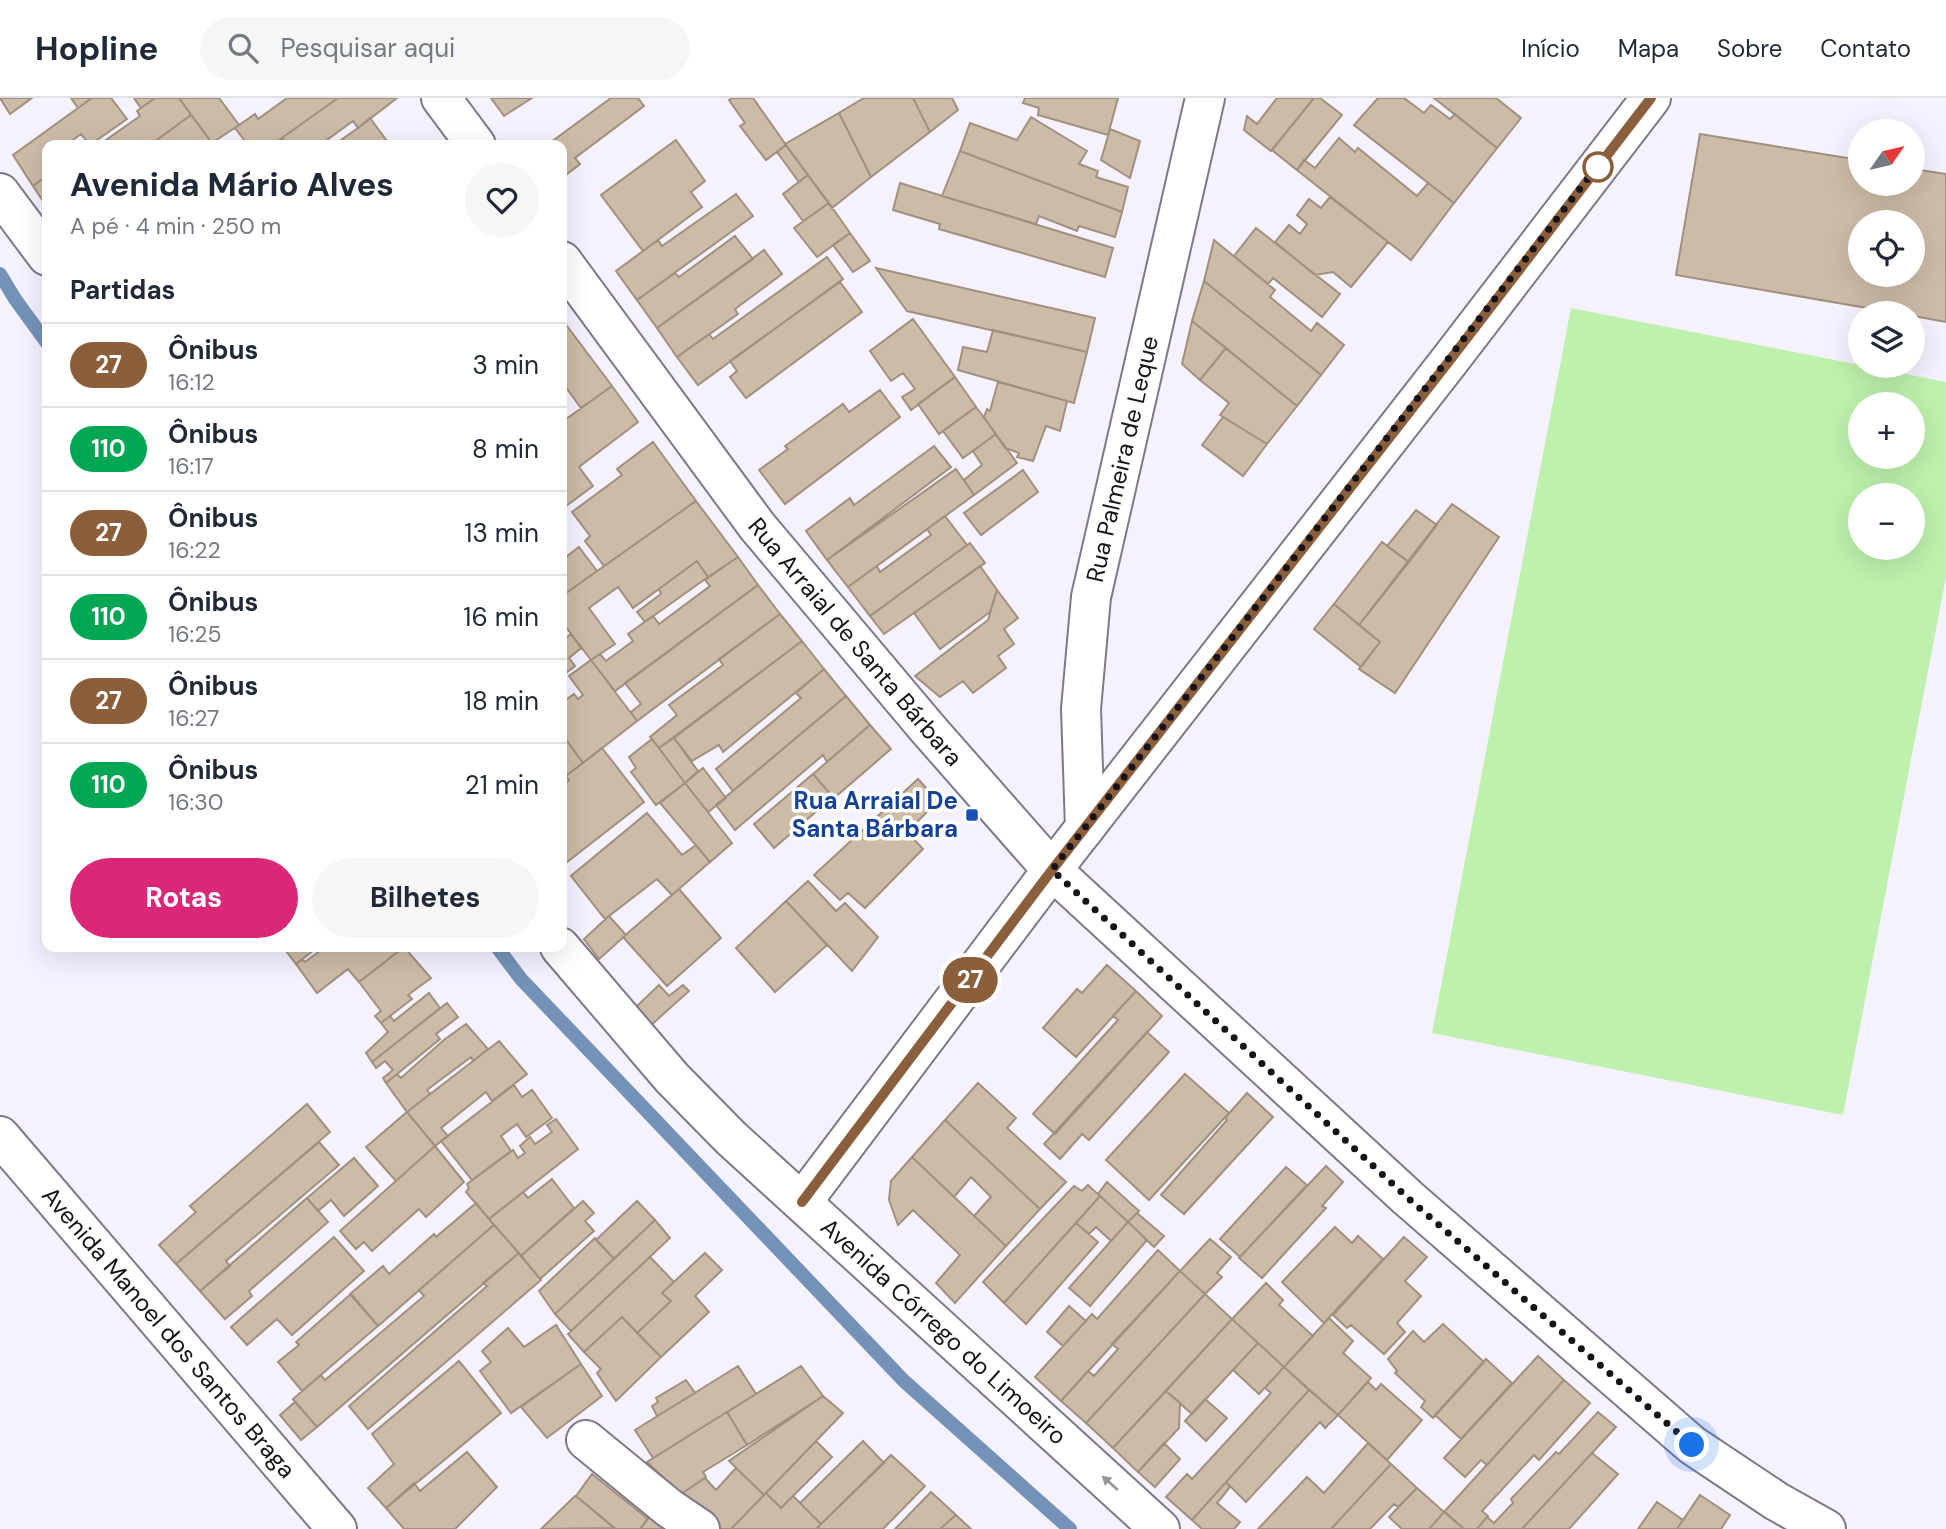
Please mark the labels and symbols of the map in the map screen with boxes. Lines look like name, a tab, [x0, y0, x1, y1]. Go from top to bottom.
north arrow	[1848, 119, 1925, 196]
unlabelled marker	[1583, 152, 1613, 182]
street label: Rua Palmeira de Leque	[1079, 333, 1165, 585]
street label: Rua Arraial de Santa Bárbara	[742, 511, 969, 772]
place label: Rua Arraial De Santa Bárbara	[792, 785, 958, 844]
marker: Rua Arraial De Santa Bárbara	[964, 807, 980, 823]
line badge: 27	[939, 957, 1002, 1003]
street label: Avenida Manoel dos Santos Braga	[35, 1180, 303, 1484]
street label: Avenida Córrego do Limoeiro	[814, 1211, 1073, 1451]
your location	[1674, 1427, 1709, 1462]
one-way arrow	[1101, 1475, 1119, 1491]

